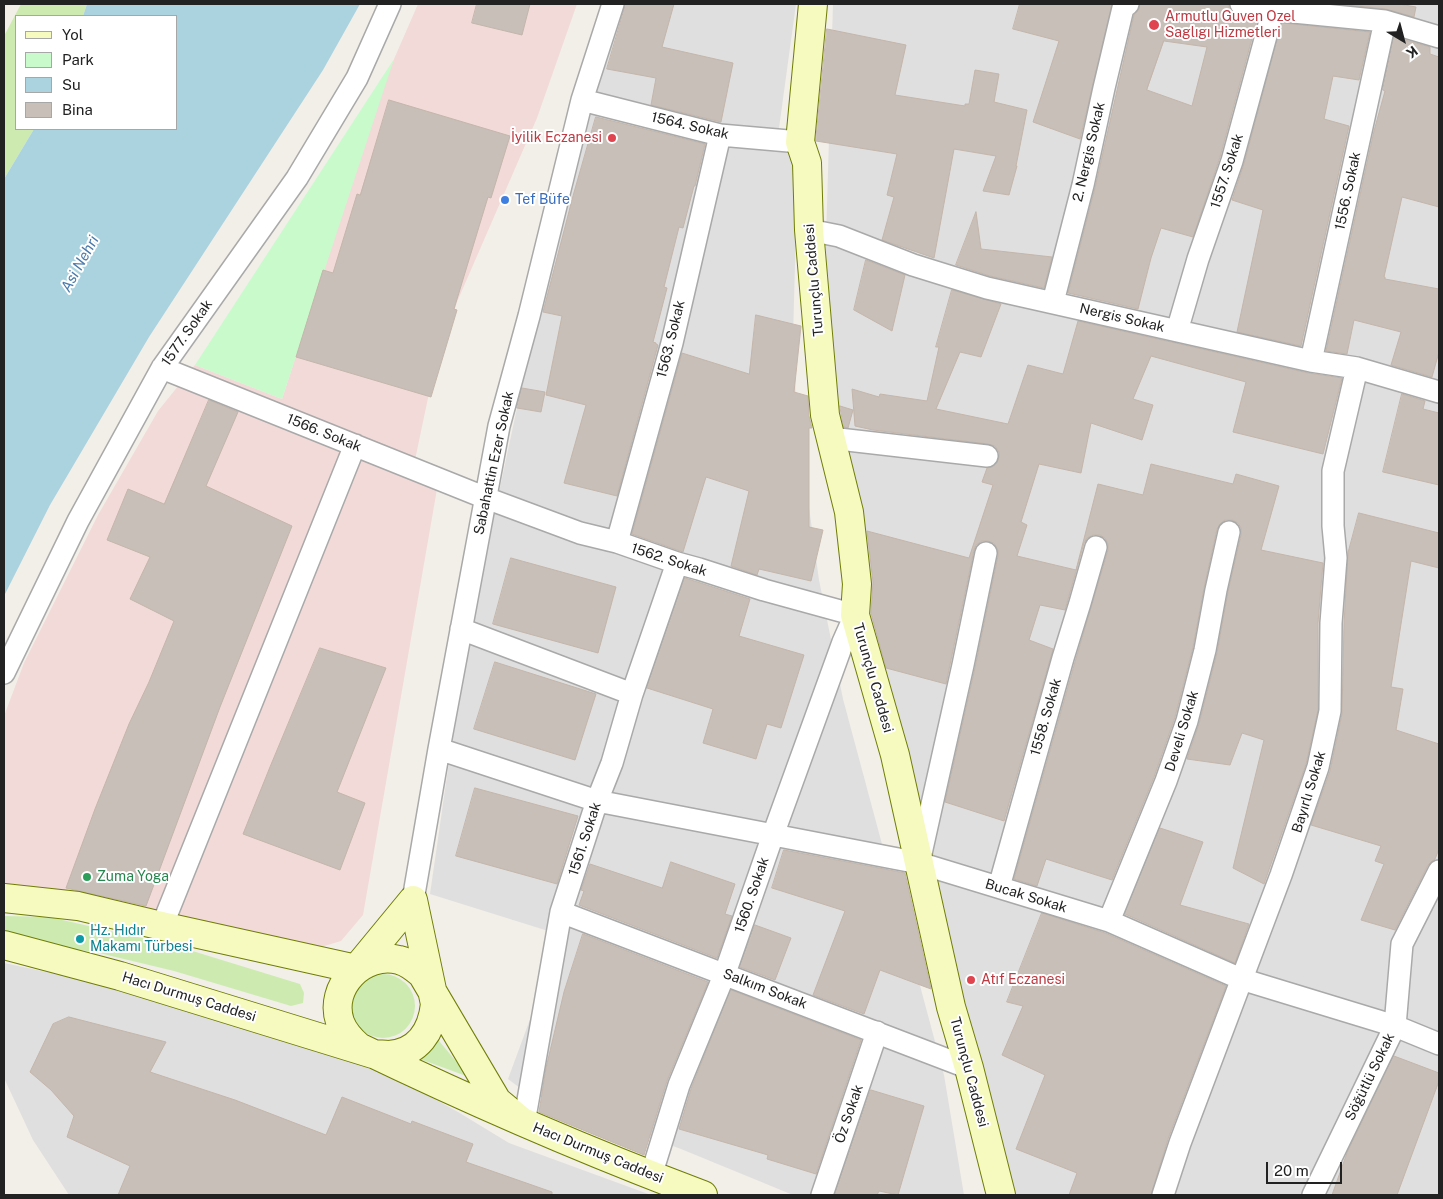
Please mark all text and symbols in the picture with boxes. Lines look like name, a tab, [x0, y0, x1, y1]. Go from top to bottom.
place label: Armutlu Guven Ozel Saglıgı Hizmetleri	[1165, 9, 1295, 41]
legend	[15, 15, 178, 130]
north arrow	[1378, 15, 1428, 65]
marker: Armutlu Guven Ozel Saglıgı Hizmetleri	[1147, 18, 1161, 32]
text: Yol	[62, 26, 83, 43]
text: K	[1403, 43, 1421, 61]
text: Park	[62, 51, 94, 68]
text: Su	[62, 76, 81, 93]
text: Bina	[62, 101, 93, 118]
street label: 2. Nergis Sokak	[1069, 101, 1109, 203]
street label: 1564. Sokak	[649, 109, 731, 143]
place label: İyilik Eczanesi	[511, 130, 602, 146]
marker: İyilik Eczanesi	[606, 132, 618, 144]
street label: 1557. Sokak	[1207, 132, 1247, 210]
street label: 1556. Sokak	[1332, 150, 1364, 232]
place label: Tef Büfe	[515, 192, 570, 208]
marker: Tef Büfe	[499, 194, 511, 206]
street label: Turunçlu Caddesi	[801, 223, 827, 337]
water label: Asi Nehri	[57, 233, 103, 295]
street label: 1577. Sokak	[158, 297, 216, 369]
street label: 1563. Sokak	[653, 299, 689, 379]
street label: Nergis Sokak	[1078, 300, 1166, 336]
street label: Sabahattin Ezer Sokak	[471, 390, 517, 536]
street label: 1566. Sokak	[284, 410, 364, 456]
street label: 1562. Sokak	[629, 540, 709, 580]
street label: Turunçlu Caddesi	[849, 621, 897, 735]
street label: 1558. Sokak	[1027, 676, 1065, 758]
street label: Develi Sokak	[1162, 688, 1202, 774]
street label: Bayırlı Sokak	[1289, 749, 1329, 835]
street label: 1561. Sokak	[565, 800, 605, 878]
street label: 1560. Sokak	[731, 855, 773, 935]
place label: Zuma Yoga	[97, 869, 169, 885]
marker: Zuma Yoga	[81, 871, 93, 883]
street label: Bucak Sokak	[983, 876, 1069, 916]
place label: Hz. Hıdır Makamı Türbesi	[90, 923, 192, 956]
marker: Hz. Hıdır Makamı Türbesi	[74, 933, 86, 945]
street label: Salkım Sokak	[721, 965, 809, 1013]
street label: Hacı Durmuş Caddesi	[120, 969, 258, 1025]
place label: Atıf Eczanesi	[981, 972, 1065, 988]
marker: Atıf Eczanesi	[965, 974, 977, 986]
street label: Turunçlu Caddesi	[946, 1015, 992, 1129]
street label: Söğütlü Sokak	[1342, 1030, 1398, 1124]
street label: Öz Sokak	[831, 1082, 867, 1146]
street label: Hacı Durmuş Caddesi	[530, 1119, 666, 1187]
scale bar	[1268, 1152, 1344, 1184]
text: 20 m	[1274, 1162, 1309, 1179]

